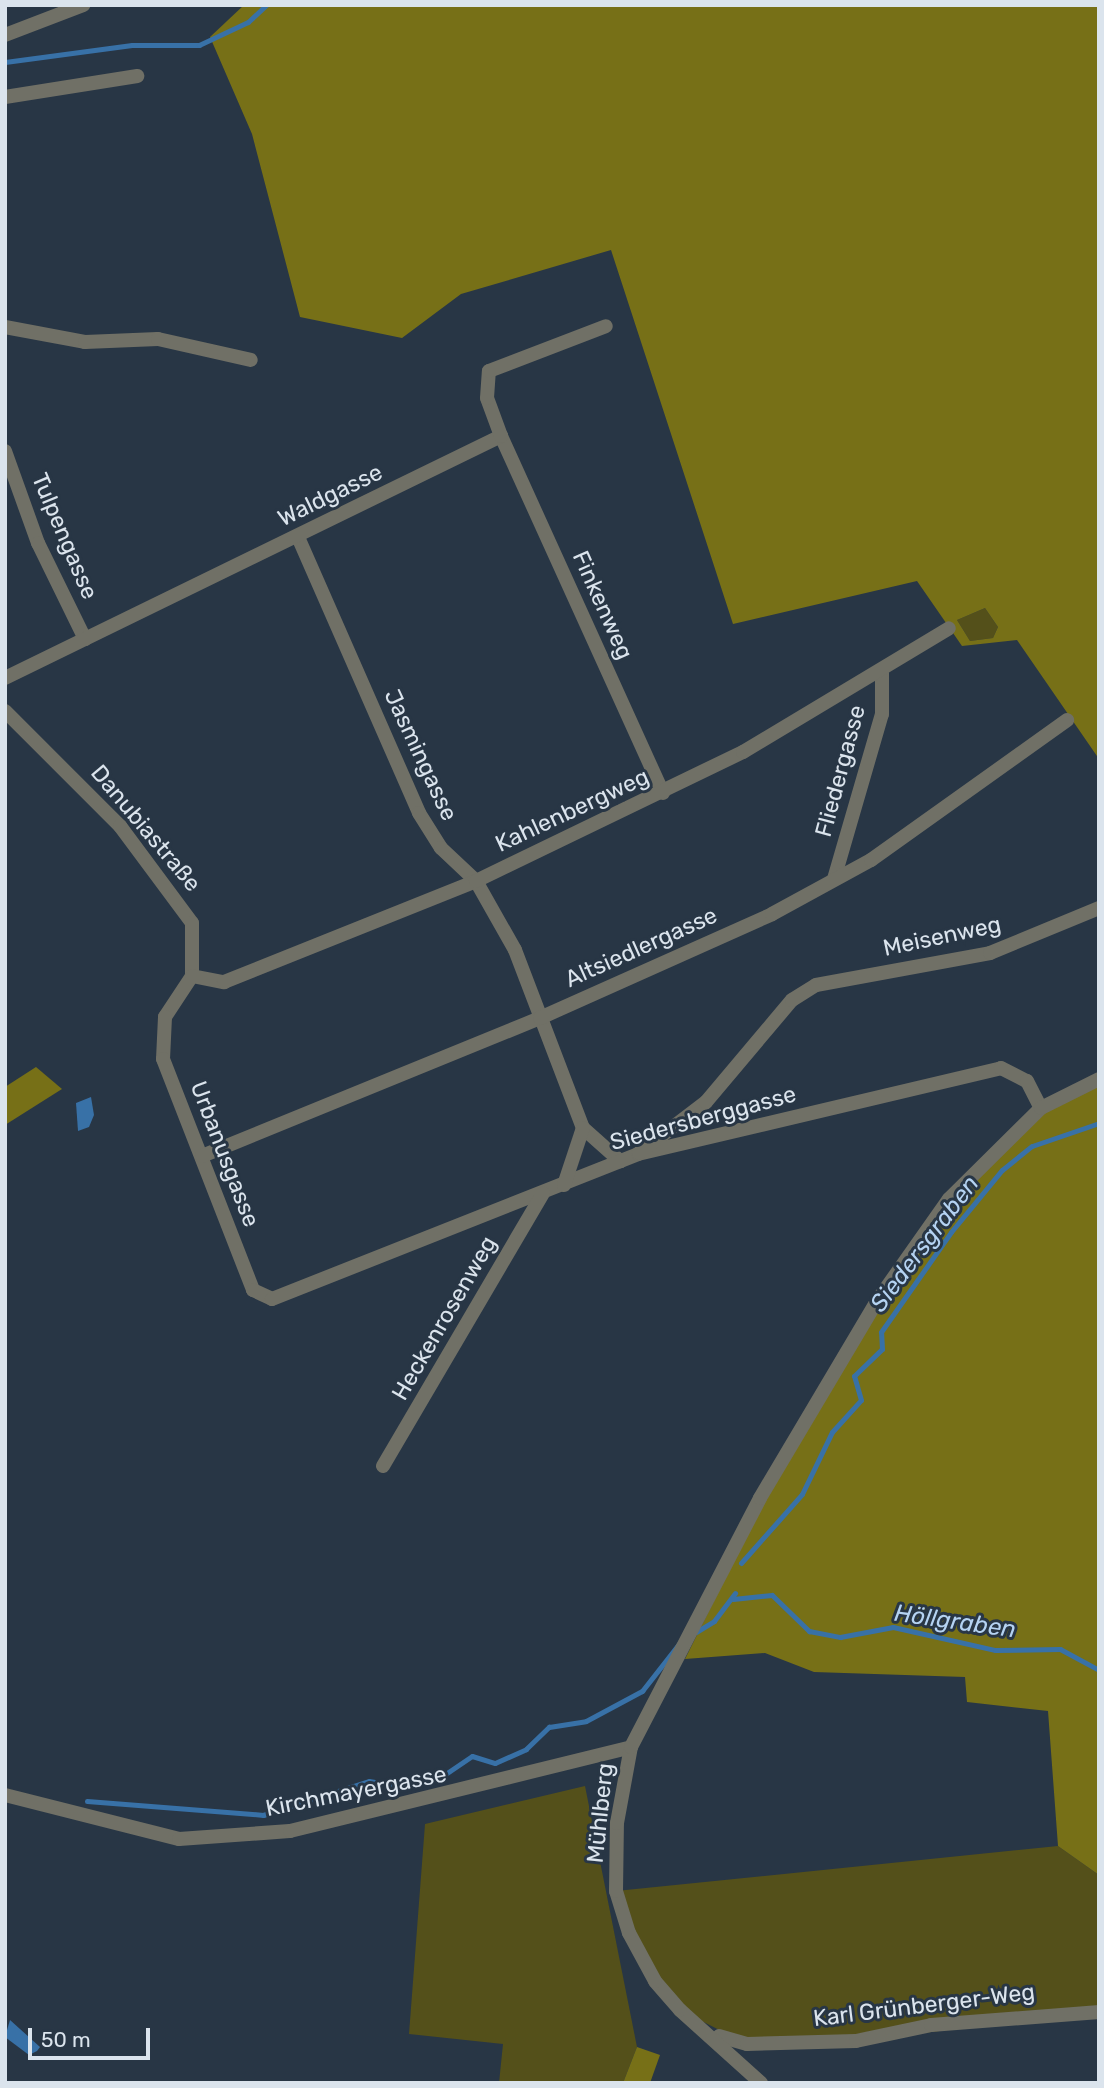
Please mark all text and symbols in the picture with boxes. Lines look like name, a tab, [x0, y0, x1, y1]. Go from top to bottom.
street label: Waldgasse	[273, 458, 387, 532]
street label: Tulpengasse	[26, 469, 104, 603]
street label: Finkenweg	[567, 547, 639, 663]
street label: Jasmingasse	[379, 685, 463, 825]
street label: Fliedergasse	[809, 702, 871, 840]
street label: Danubiastraße	[85, 759, 207, 897]
street label: Kahlenbergweg	[491, 762, 653, 858]
street label: Altsiedlergasse	[561, 901, 721, 993]
street label: Meisenweg	[881, 910, 1003, 962]
street label: Urbanusgasse	[185, 1077, 265, 1231]
street label: Siedersberggasse	[607, 1080, 799, 1156]
water label: Siedersgraben	[864, 1170, 986, 1318]
street label: Heckenrosenweg	[386, 1231, 502, 1405]
water label: Höllgraben	[892, 1599, 1018, 1645]
street label: Kirchmayergasse	[263, 1760, 449, 1822]
street label: Mühlberg	[581, 1762, 619, 1864]
street label: Karl Grünberger-Weg	[812, 1978, 1036, 2032]
scale bar	[32, 2014, 154, 2058]
text: 50 m	[41, 2027, 91, 2052]

